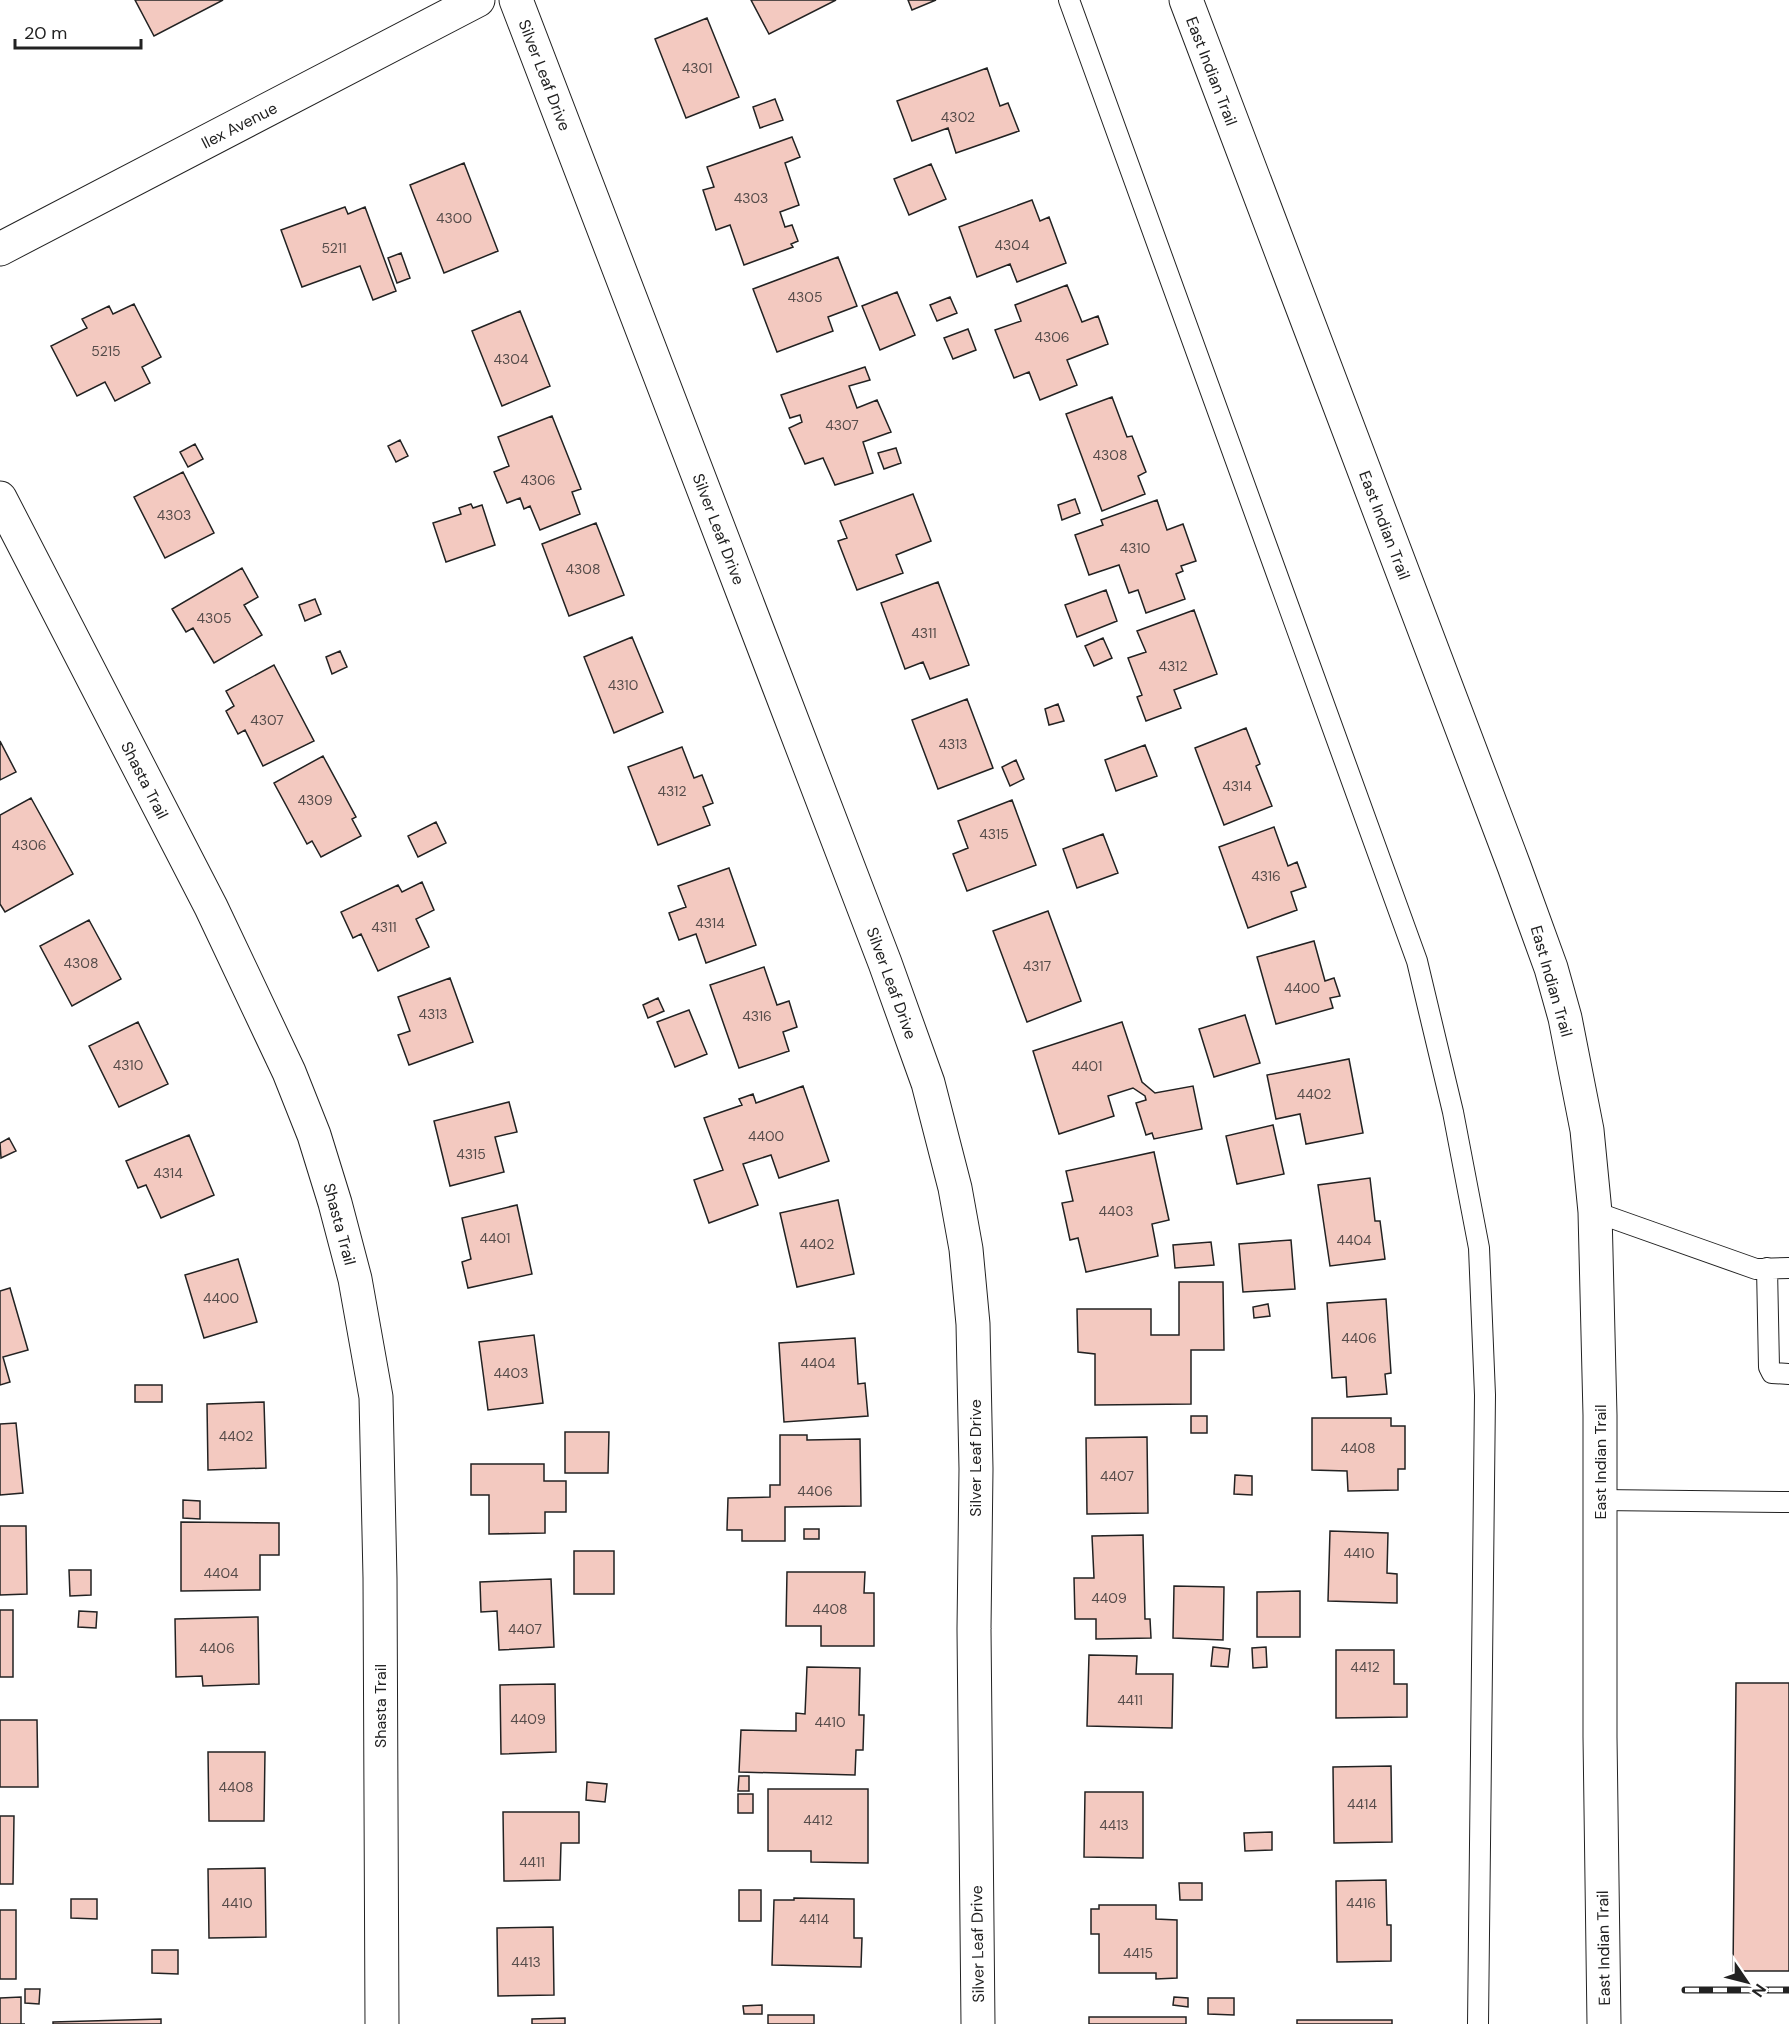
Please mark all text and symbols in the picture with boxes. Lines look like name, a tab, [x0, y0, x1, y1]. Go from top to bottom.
scale bar	[15, 12, 141, 50]
street label: East Indian Trail	[1181, 14, 1242, 129]
street label: Silver Leaf Drive	[514, 17, 575, 134]
text: 20 m	[24, 21, 67, 45]
house number: 4301	[682, 59, 712, 77]
street label: Ilex Avenue	[198, 97, 281, 154]
house number: 4302	[941, 108, 975, 126]
house number: 4303	[734, 189, 768, 207]
house number: 4300	[436, 209, 472, 227]
house number: 4304	[995, 236, 1030, 254]
house number: 5211	[321, 239, 347, 257]
house number: 4305	[788, 288, 822, 306]
house number: 4306	[1034, 328, 1070, 346]
house number: 5215	[91, 342, 121, 360]
house number: 4304	[494, 350, 529, 368]
house number: 4307	[825, 416, 859, 434]
house number: 4308	[1093, 446, 1127, 464]
street label: East Indian Trail	[1354, 468, 1415, 583]
house number: 4306	[520, 471, 556, 489]
street label: Silver Leaf Drive	[688, 471, 749, 588]
house number: 4303	[157, 506, 191, 524]
house number: 4310	[1120, 539, 1150, 557]
house number: 4308	[566, 560, 600, 578]
house number: 4305	[197, 609, 231, 627]
house number: 4311	[911, 624, 937, 642]
house number: 4312	[1159, 657, 1187, 675]
house number: 4310	[608, 676, 638, 694]
house number: 4307	[250, 711, 284, 729]
house number: 4313	[938, 735, 968, 753]
street label: Shasta Trail	[116, 738, 173, 823]
house number: 4314	[1222, 777, 1252, 795]
house number: 4312	[658, 782, 686, 800]
house number: 4309	[297, 791, 333, 809]
house number: 4315	[979, 825, 1009, 843]
house number: 4306	[11, 836, 47, 854]
house number: 4316	[1251, 867, 1281, 885]
house number: 4314	[695, 914, 725, 932]
house number: 4311	[371, 918, 397, 936]
street label: East Indian Trail	[1526, 923, 1577, 1039]
street label: Silver Leaf Drive	[862, 924, 921, 1042]
house number: 4308	[64, 954, 98, 972]
house number: 4317	[1023, 957, 1051, 975]
house number: 4400	[1284, 979, 1320, 997]
house number: 4313	[418, 1005, 448, 1023]
house number: 4316	[742, 1007, 772, 1025]
house number: 4310	[113, 1056, 143, 1074]
house number: 4401	[1072, 1057, 1102, 1075]
house number: 4402	[1297, 1085, 1331, 1103]
house number: 4400	[748, 1127, 784, 1145]
house number: 4315	[456, 1145, 486, 1163]
house number: 4314	[153, 1164, 183, 1182]
street label: Shasta Trail	[318, 1181, 361, 1268]
house number: 4403	[1099, 1202, 1133, 1220]
house number: 4401	[480, 1229, 510, 1247]
house number: 4404	[1336, 1231, 1372, 1249]
house number: 4402	[800, 1235, 834, 1253]
house number: 4400	[203, 1289, 239, 1307]
house number: 4406	[1341, 1329, 1377, 1347]
house number: 4404	[800, 1354, 836, 1372]
house number: 4403	[494, 1364, 528, 1382]
street label: Silver Leaf Drive	[965, 1399, 986, 1517]
street label: East Indian Trail	[1590, 1405, 1611, 1520]
house number: 4402	[219, 1427, 253, 1445]
house number: 4408	[1340, 1439, 1376, 1457]
house number: 4407	[1100, 1467, 1134, 1485]
house number: 4406	[797, 1482, 833, 1500]
house number: 4410	[1344, 1544, 1374, 1562]
house number: 4404	[203, 1564, 239, 1582]
house number: 4409	[1091, 1589, 1127, 1607]
house number: 4408	[812, 1600, 848, 1618]
house number: 4407	[508, 1620, 542, 1638]
house number: 4406	[199, 1639, 235, 1657]
house number: 4412	[1350, 1658, 1380, 1676]
street label: Shasta Trail	[370, 1664, 391, 1748]
house number: 4411	[1117, 1691, 1143, 1709]
house number: 4409	[510, 1710, 546, 1728]
house number: 4410	[815, 1713, 845, 1731]
house number: 4408	[218, 1778, 254, 1796]
house number: 4414	[1347, 1795, 1377, 1813]
house number: 4412	[803, 1811, 833, 1829]
house number: 4413	[1099, 1816, 1129, 1834]
house number: 4411	[519, 1853, 545, 1871]
street label: Silver Leaf Drive	[966, 1885, 989, 2003]
street label: East Indian Trail	[1592, 1890, 1615, 2006]
house number: 4410	[222, 1894, 252, 1912]
house number: 4416	[1346, 1894, 1376, 1912]
house number: 4414	[799, 1910, 829, 1928]
house number: 4415	[1123, 1944, 1153, 1962]
north arrow	[1717, 1952, 1777, 2012]
house number: 4413	[511, 1953, 541, 1971]
text: N	[1747, 1980, 1771, 2001]

